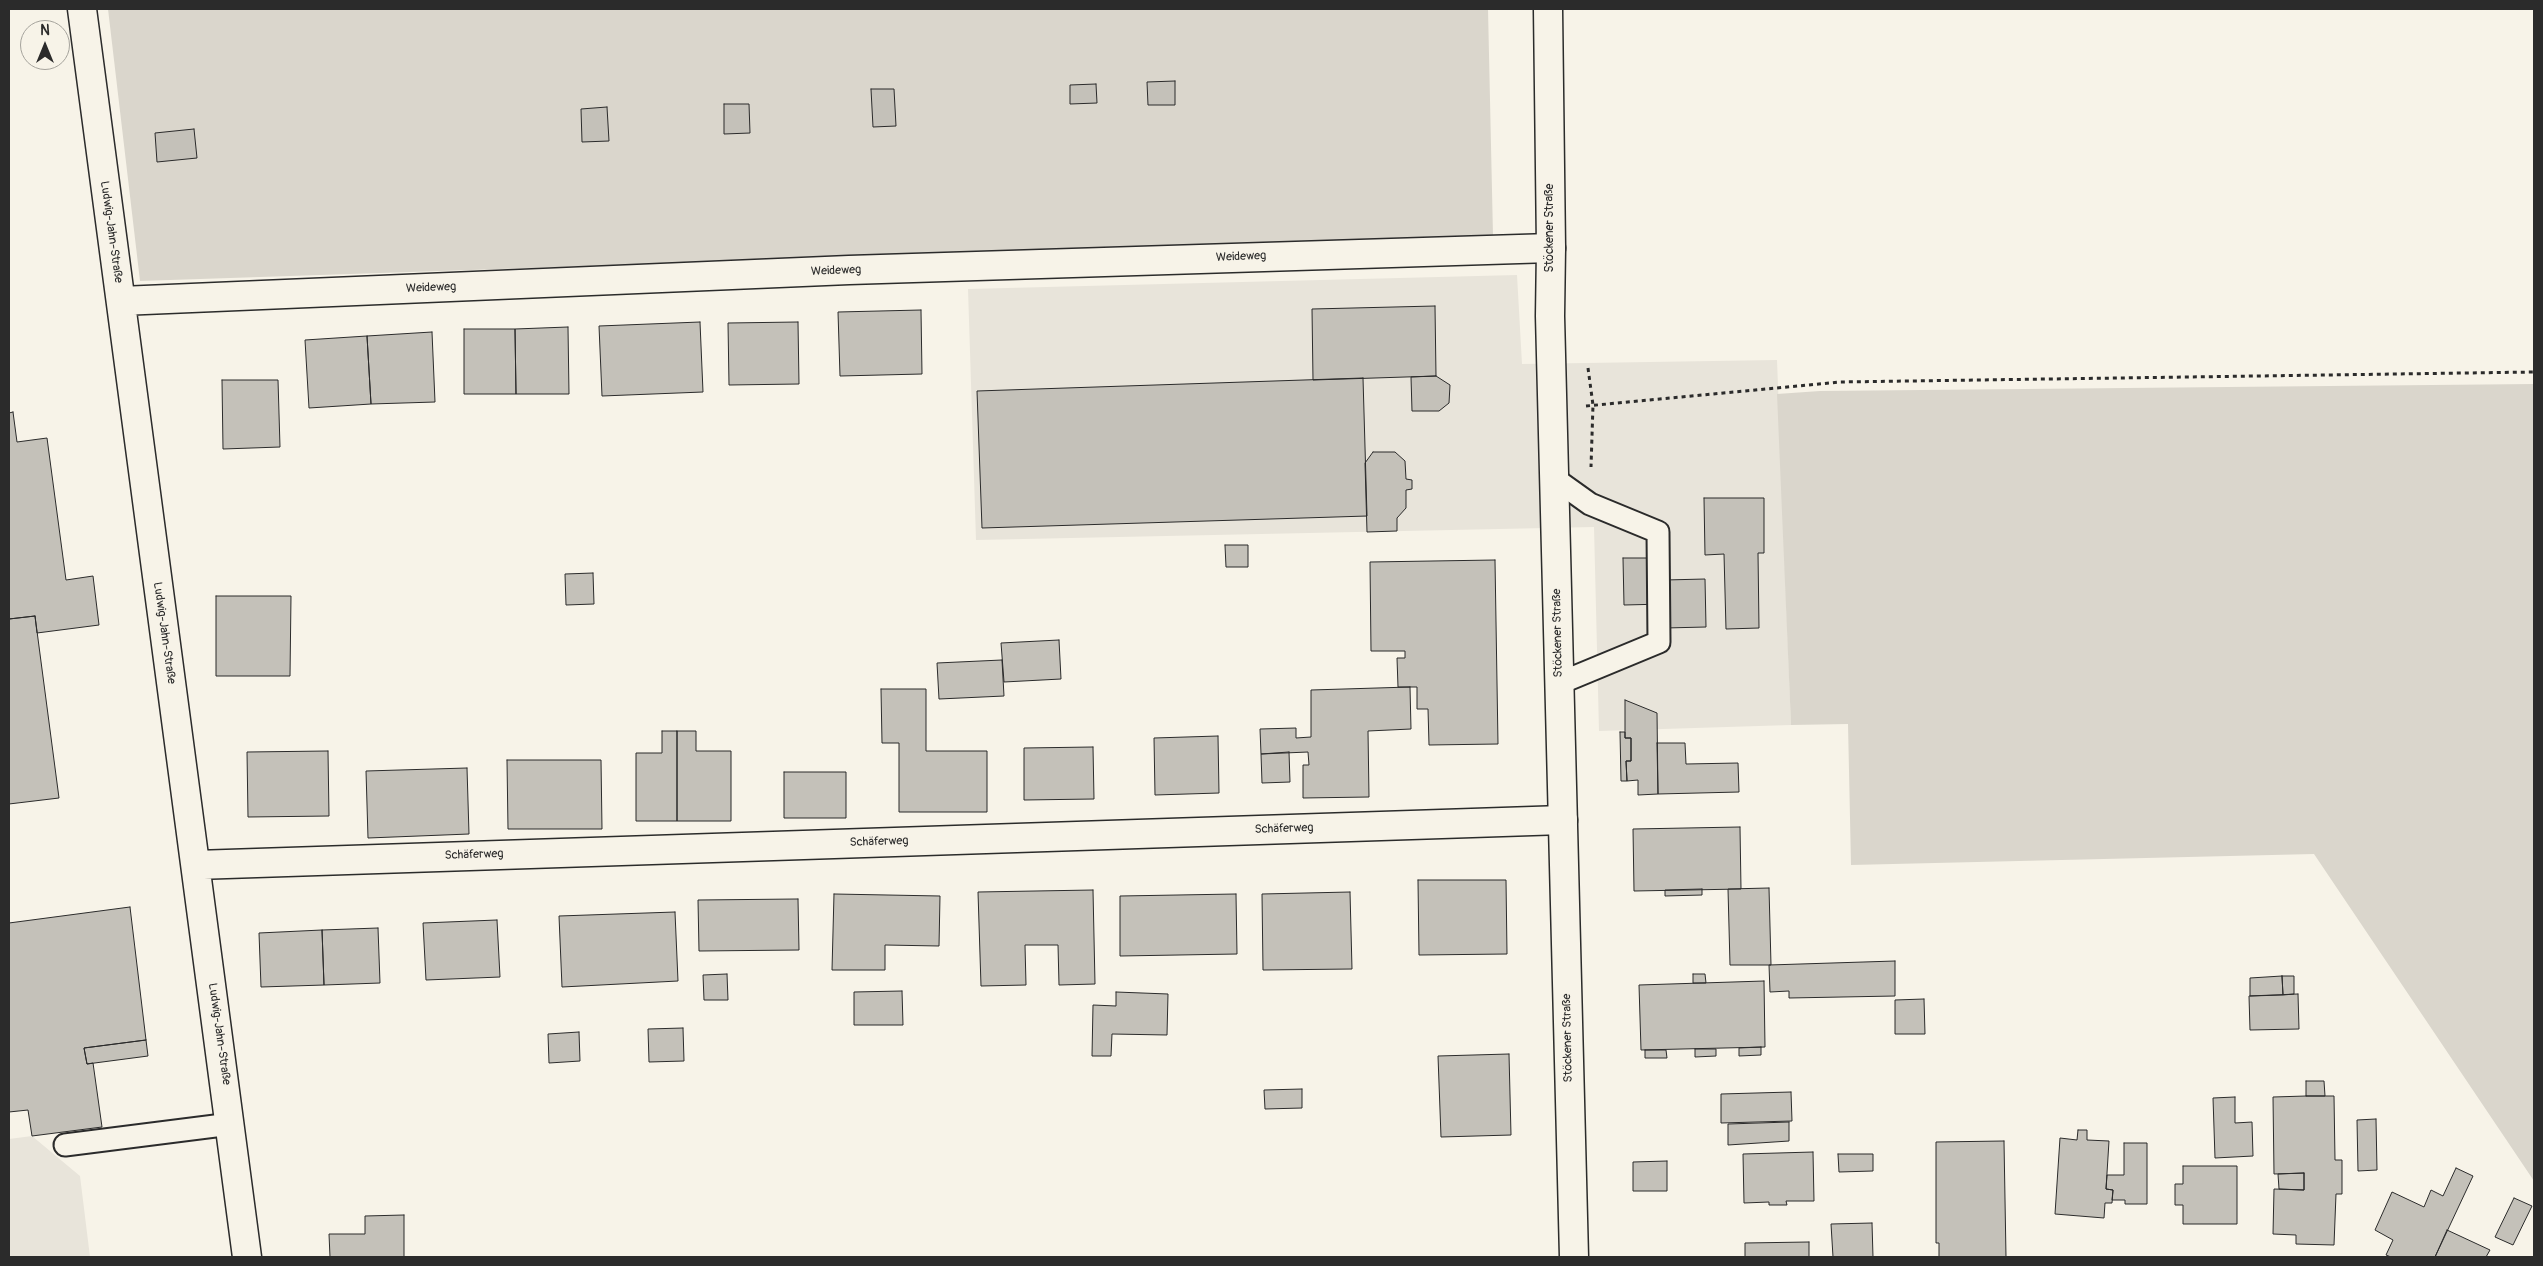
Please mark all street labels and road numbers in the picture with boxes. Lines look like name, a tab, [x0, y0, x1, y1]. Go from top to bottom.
street label: Ludwig-Jahn-Straße	[97, 180, 125, 284]
street label: Stöckener Straße	[1543, 184, 1557, 272]
street label: Weideweg	[1216, 249, 1266, 265]
street label: Weideweg	[811, 263, 861, 279]
street label: Weideweg	[406, 280, 456, 296]
street label: Ludwig-Jahn-Straße	[150, 581, 178, 685]
street label: Stöckener Straße	[1550, 588, 1566, 678]
street label: Schäferweg	[1254, 821, 1314, 837]
street label: Schäferweg	[849, 834, 909, 850]
street label: Schäferweg	[444, 847, 504, 863]
street label: Ludwig-Jahn-Straße	[205, 982, 233, 1086]
street label: Stöckener Straße	[1560, 993, 1576, 1083]

